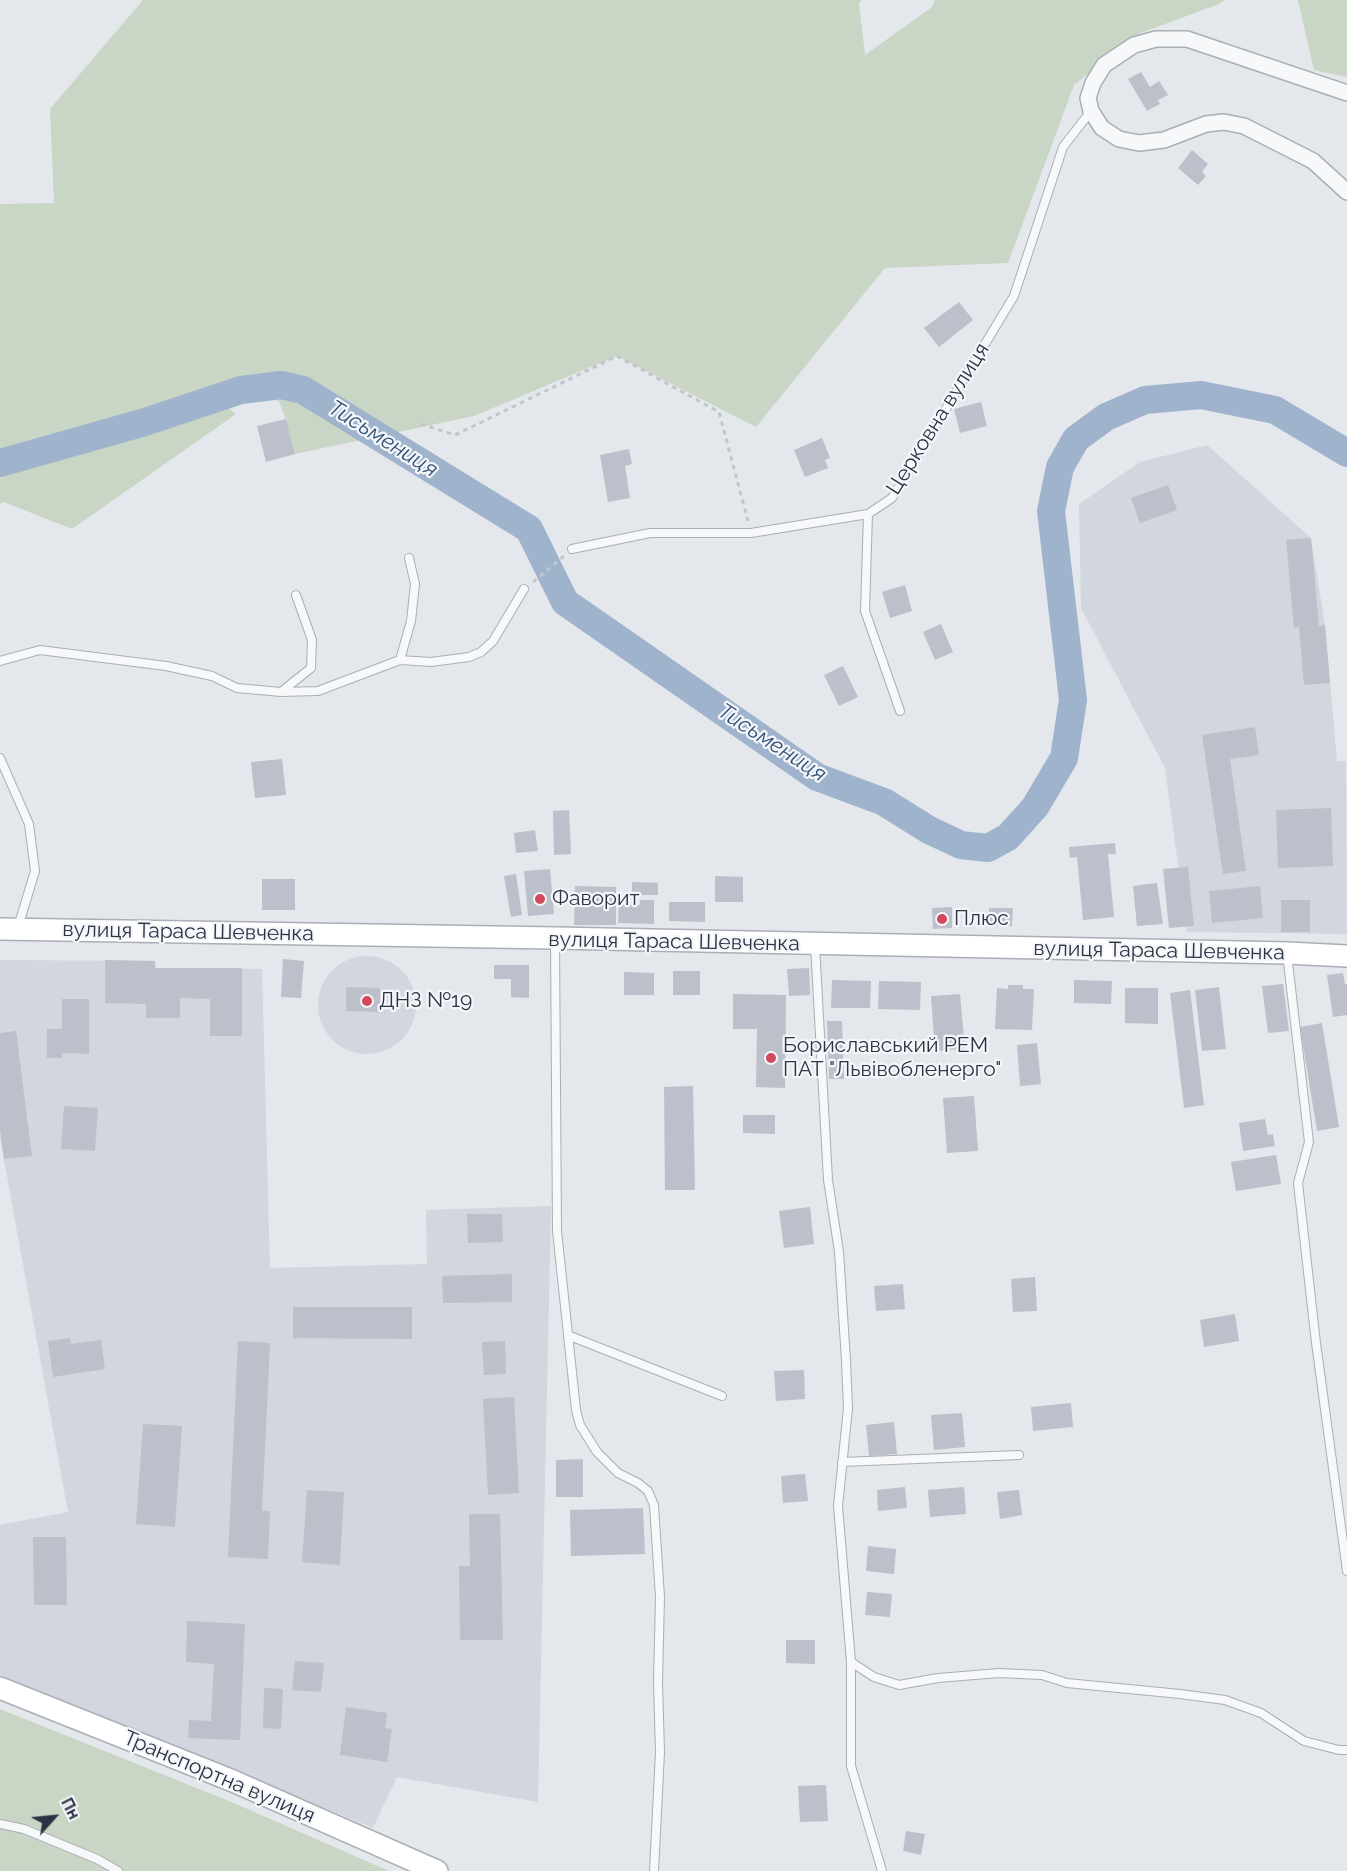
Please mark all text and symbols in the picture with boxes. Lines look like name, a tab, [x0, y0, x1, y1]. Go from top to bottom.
street label: Церковна вулиця	[881, 339, 995, 499]
water label: Тисьмениця	[323, 395, 443, 483]
water label: Тисьмениця	[713, 698, 831, 788]
place label: Фаворит	[552, 886, 640, 912]
marker: Фаворит	[533, 892, 547, 906]
place label: Плюс	[954, 906, 1009, 932]
marker: Плюс	[935, 912, 949, 926]
street label: вулиця Тараса Шевченка	[62, 917, 314, 947]
street label: вулиця Тараса Шевченка	[548, 927, 800, 957]
street label: вулиця Тараса Шевченка	[1033, 936, 1285, 966]
place label: ДНЗ №19	[379, 988, 472, 1014]
marker: ДНЗ №19	[360, 994, 374, 1008]
place label: Бориславський РЕМ ПАТ "Львівобленерго"	[783, 1033, 1001, 1083]
marker: Бориславський РЕМ ПАТ "Львівобленерго"	[764, 1051, 778, 1065]
street label: Транспортна вулиця	[119, 1725, 319, 1829]
north arrow	[24, 1787, 84, 1847]
text: Пн	[57, 1795, 84, 1822]

